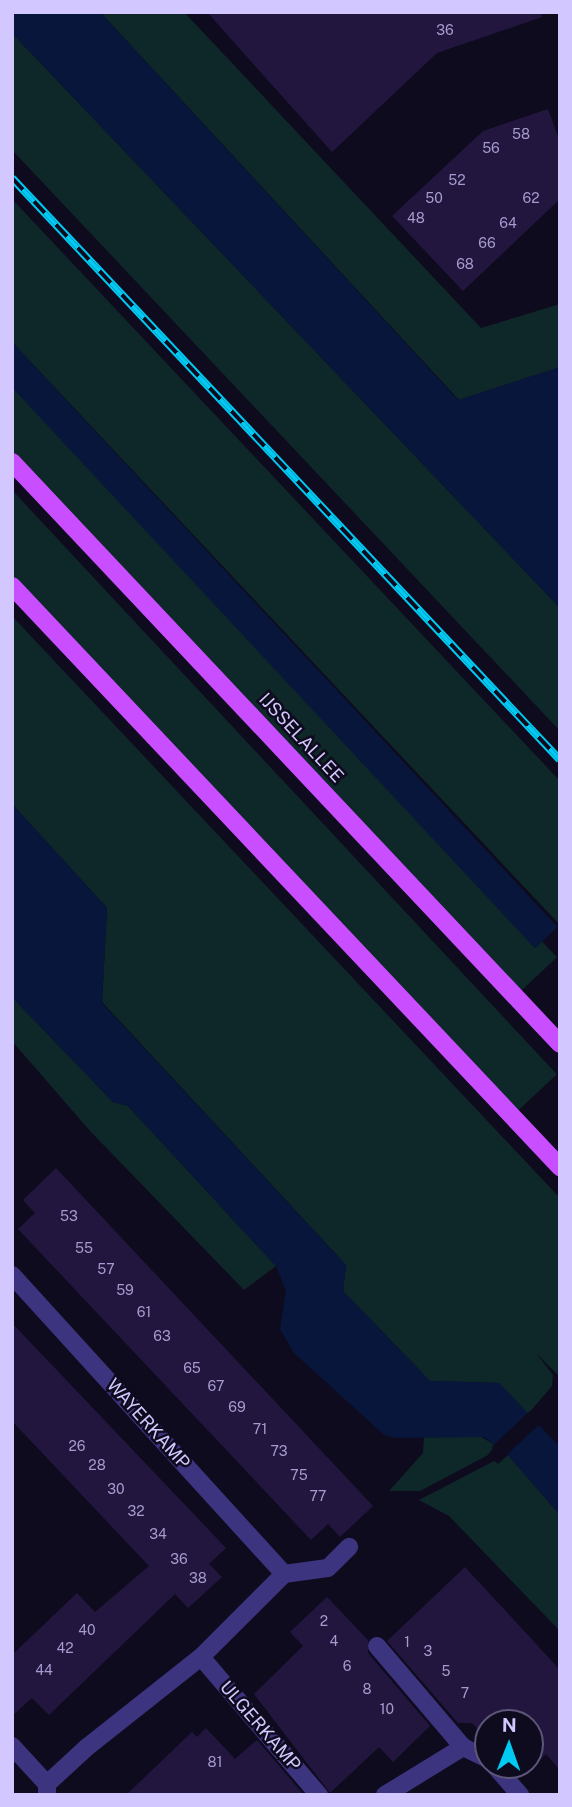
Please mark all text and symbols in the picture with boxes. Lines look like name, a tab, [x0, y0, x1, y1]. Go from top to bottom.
house number: 36	[436, 22, 454, 38]
house number: 58	[512, 126, 530, 142]
house number: 56	[482, 140, 500, 156]
house number: 52	[448, 172, 466, 188]
house number: 50	[425, 190, 443, 206]
house number: 62	[522, 190, 540, 206]
house number: 48	[407, 210, 425, 226]
house number: 64	[499, 215, 517, 231]
house number: 66	[478, 235, 496, 251]
house number: 68	[456, 256, 474, 272]
street label: IJSSELALLEE	[254, 689, 348, 787]
house number: 53	[60, 1208, 78, 1224]
house number: 55	[75, 1240, 93, 1256]
house number: 57	[97, 1261, 115, 1277]
house number: 59	[116, 1282, 134, 1298]
house number: 61	[137, 1304, 151, 1320]
house number: 63	[153, 1328, 171, 1344]
house number: 65	[183, 1360, 201, 1376]
street label: WAYERKAMP	[102, 1375, 194, 1473]
house number: 67	[208, 1378, 224, 1394]
house number: 69	[228, 1399, 246, 1415]
house number: 71	[253, 1421, 267, 1437]
house number: 26	[68, 1438, 86, 1454]
house number: 73	[271, 1443, 287, 1459]
house number: 28	[88, 1457, 106, 1473]
house number: 75	[290, 1467, 308, 1483]
house number: 30	[107, 1481, 125, 1497]
house number: 77	[310, 1488, 326, 1504]
house number: 32	[127, 1503, 145, 1519]
house number: 34	[149, 1526, 167, 1542]
house number: 36	[170, 1551, 188, 1567]
house number: 38	[189, 1570, 207, 1586]
house number: 2	[320, 1613, 328, 1629]
house number: 40	[78, 1622, 96, 1638]
house number: 4	[330, 1633, 338, 1649]
house number: 1	[404, 1634, 410, 1650]
house number: 42	[56, 1640, 74, 1656]
house number: 3	[424, 1643, 432, 1659]
house number: 6	[343, 1658, 351, 1674]
house number: 44	[35, 1662, 53, 1678]
house number: 5	[442, 1663, 450, 1679]
street label: ULGERKAMP	[215, 1677, 305, 1775]
house number: 8	[362, 1681, 372, 1697]
house number: 7	[461, 1685, 469, 1701]
house number: 10	[380, 1701, 394, 1717]
north arrow	[474, 1709, 544, 1779]
text: N	[502, 1714, 517, 1736]
house number: 81	[208, 1754, 222, 1770]

